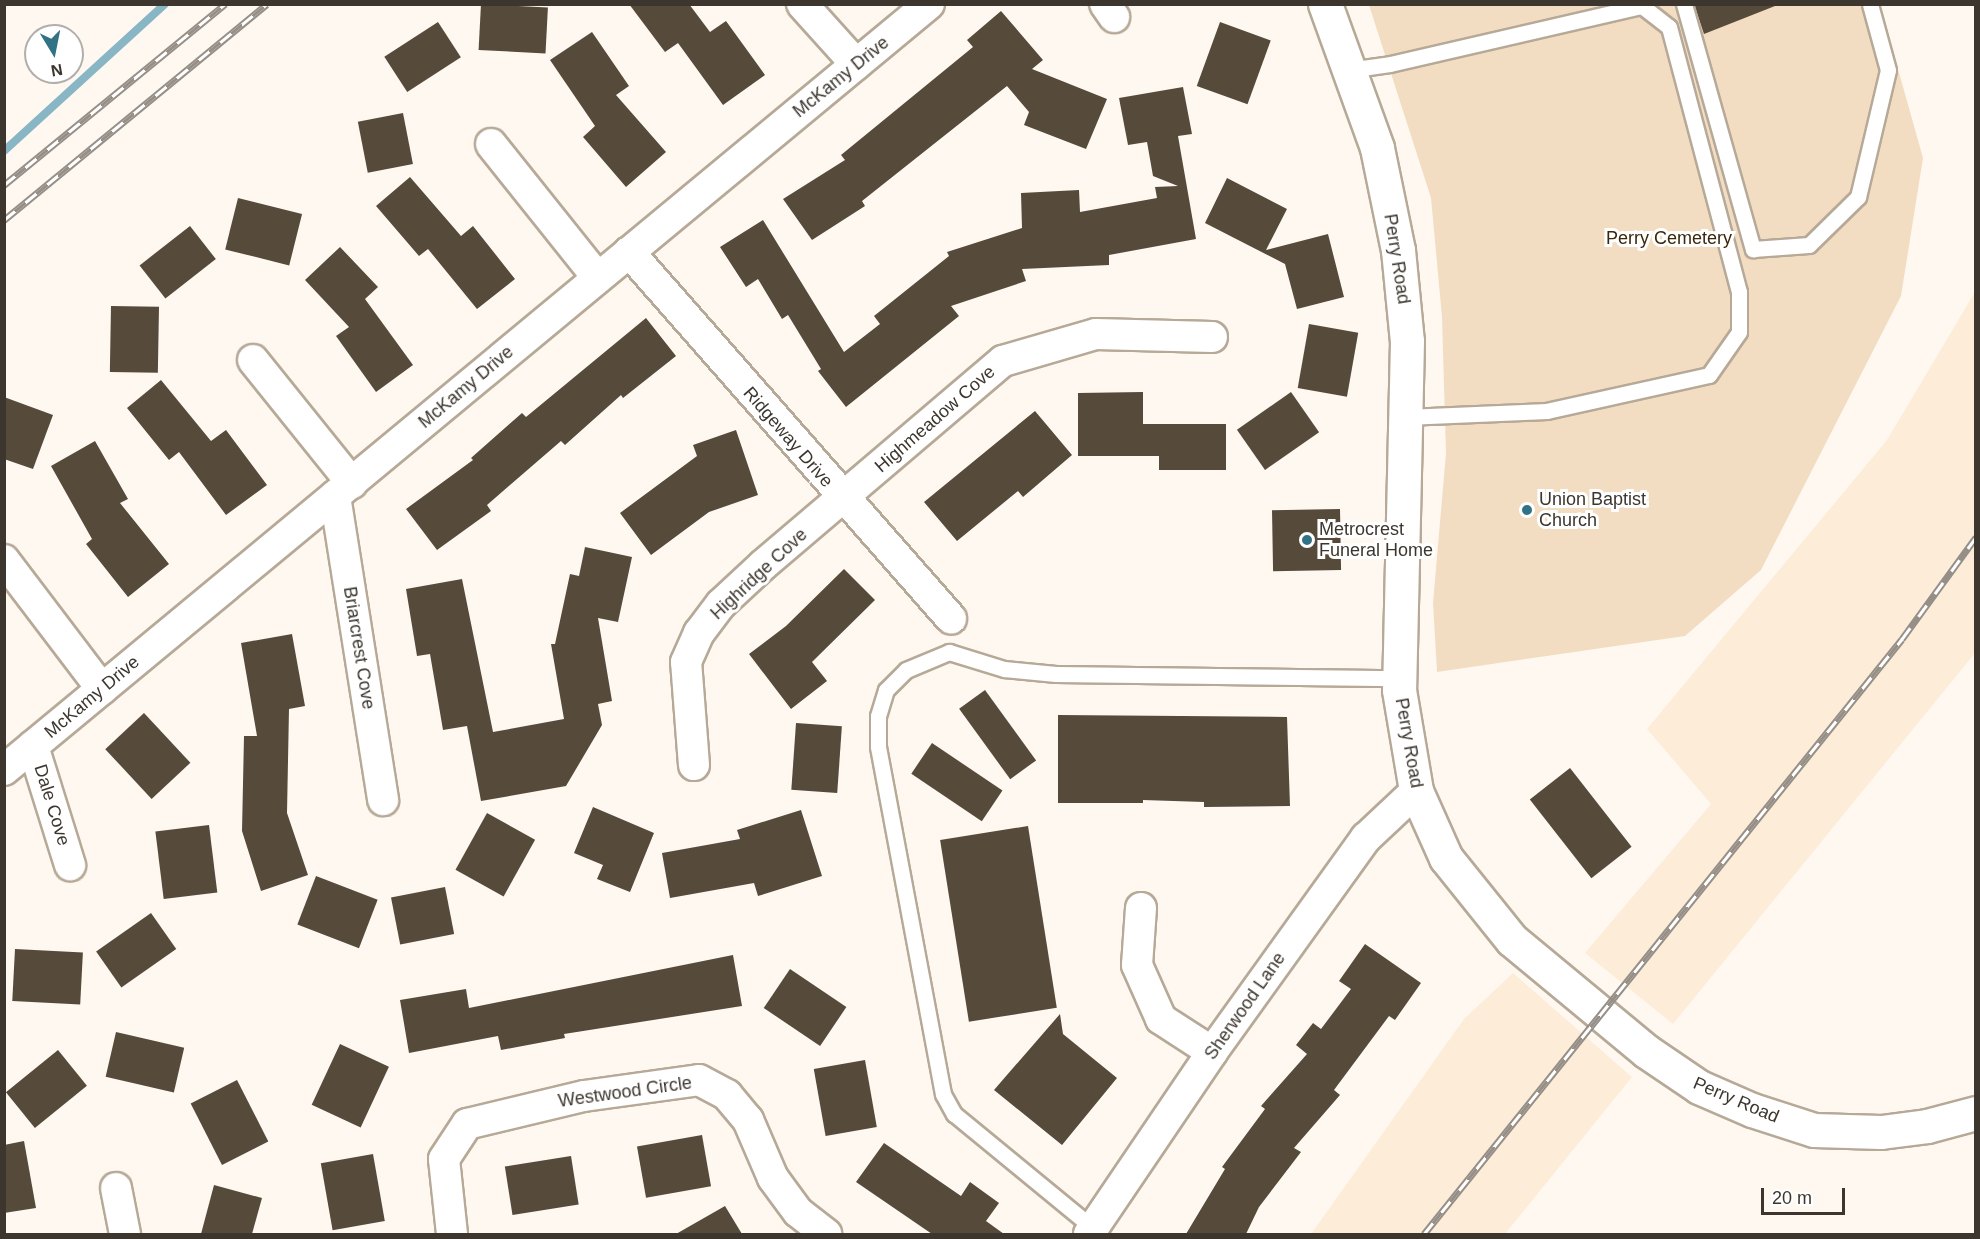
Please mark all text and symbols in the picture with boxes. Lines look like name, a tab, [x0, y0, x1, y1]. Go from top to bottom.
north arrow	[24, 24, 84, 84]
street label: McKamy Drive	[789, 32, 893, 122]
text: N	[50, 61, 64, 80]
street label: Perry Road	[1379, 212, 1415, 306]
park label: Perry Cemetery	[1606, 227, 1732, 249]
street label: McKamy Drive	[414, 341, 518, 433]
street label: Highmeadow Cove	[871, 361, 999, 477]
street label: Ridgeway Drive	[739, 382, 837, 492]
place label: Union Baptist Church	[1539, 489, 1646, 532]
marker: Union Baptist Church	[1520, 503, 1534, 517]
place label: Metrocrest Funeral Home	[1319, 519, 1433, 562]
street label: Highridge Cove	[706, 524, 812, 624]
marker: Metrocrest Funeral Home	[1300, 533, 1314, 547]
street label: Briarcrest Cove	[339, 585, 379, 711]
street label: McKamy Drive	[40, 651, 144, 743]
street label: Perry Road	[1390, 696, 1428, 790]
street label: Dale Cove	[29, 762, 75, 848]
street label: Sherwood Lane	[1200, 948, 1290, 1064]
street label: Westwood Circle	[557, 1072, 693, 1112]
street label: Perry Road	[1690, 1072, 1782, 1128]
scale bar	[1764, 1176, 1848, 1214]
text: 20 m	[1772, 1188, 1812, 1208]

